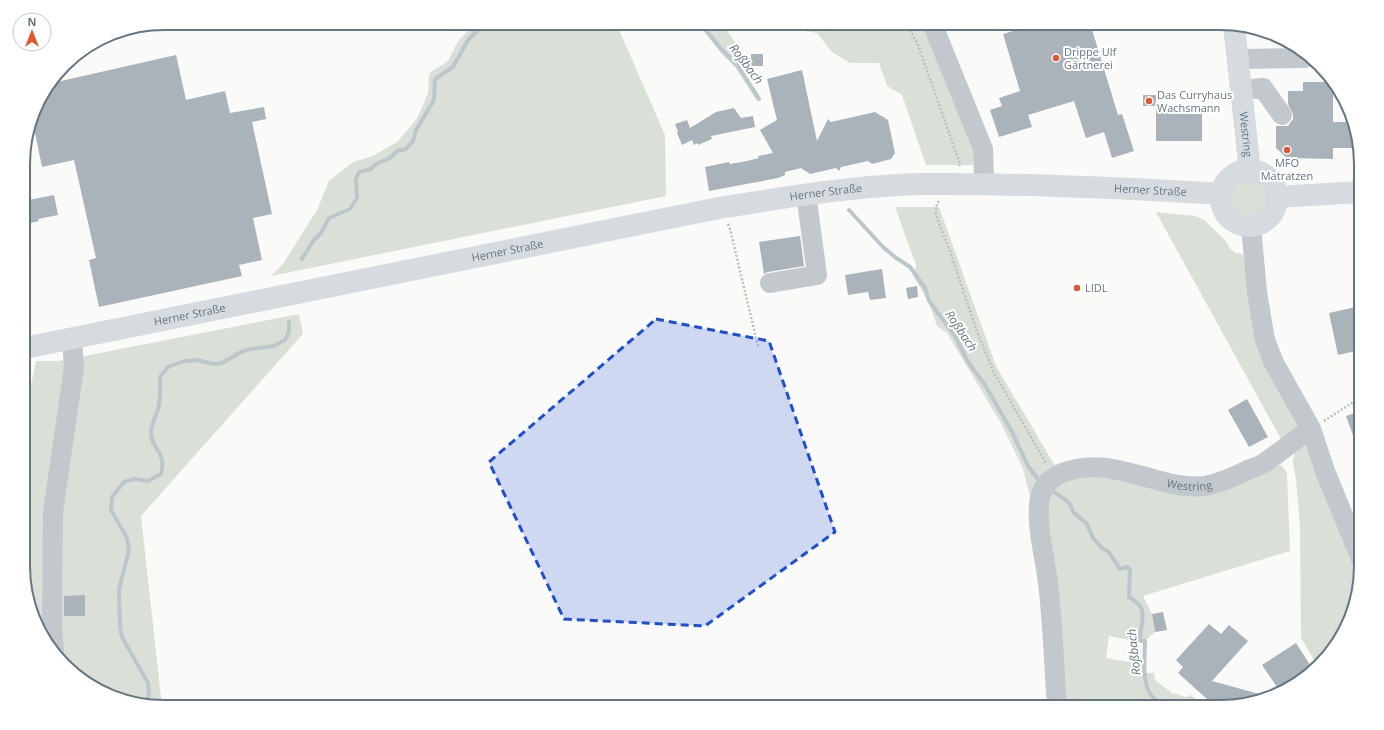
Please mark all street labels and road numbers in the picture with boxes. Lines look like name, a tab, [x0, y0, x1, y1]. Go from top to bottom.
street label: Westring	[1236, 111, 1256, 158]
street label: Herner Straße	[789, 180, 863, 204]
street label: Herner Straße	[1114, 180, 1187, 199]
street label: Herner Straße	[470, 236, 544, 265]
street label: Herner Straße	[152, 300, 227, 329]
street label: Westring	[1165, 475, 1214, 494]

